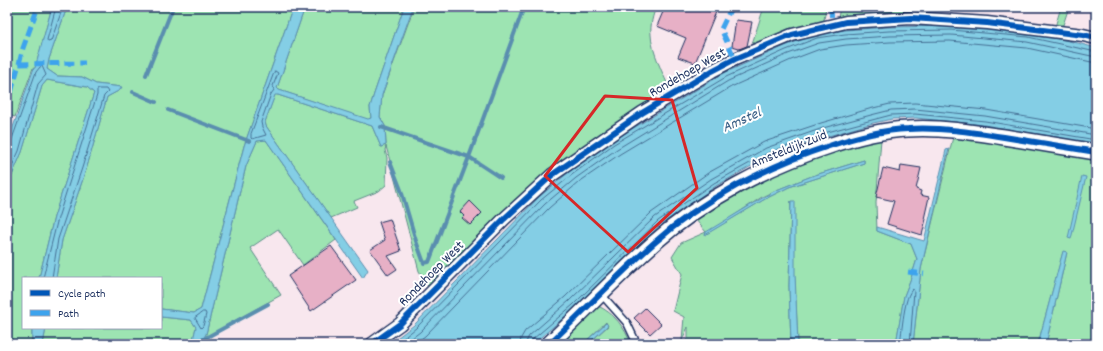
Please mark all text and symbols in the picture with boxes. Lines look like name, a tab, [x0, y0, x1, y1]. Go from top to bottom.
street label: Rondehoep West	[646, 43, 730, 103]
water label: Amstel	[719, 102, 766, 139]
street label: Amsteldijk Zuid	[748, 126, 830, 174]
street label: Rondehoep West	[395, 237, 469, 311]
legend	[22, 277, 162, 329]
text: Cycle path	[58, 286, 106, 303]
text: Path	[58, 306, 79, 323]

